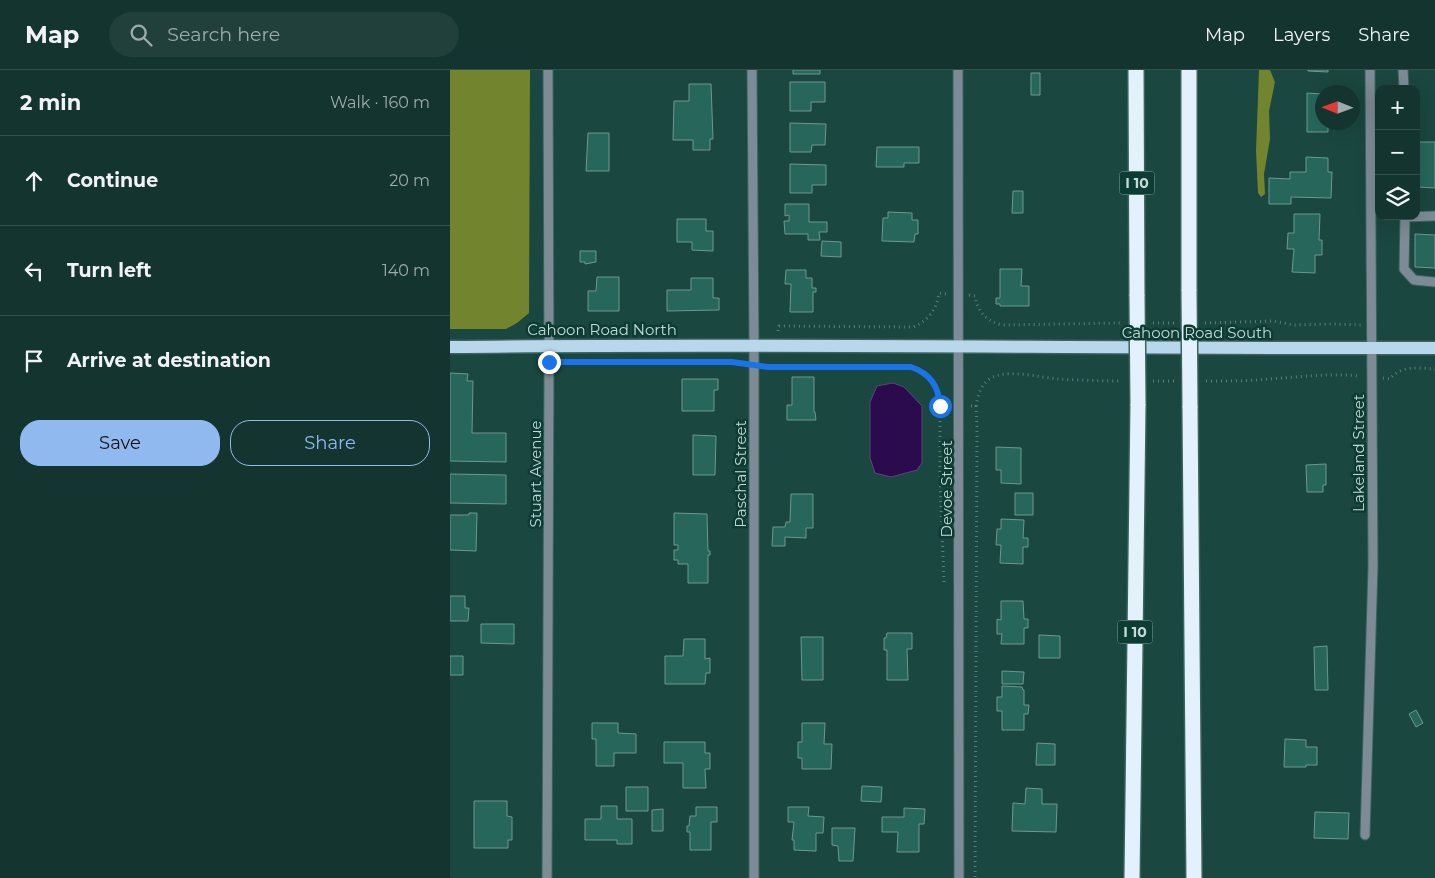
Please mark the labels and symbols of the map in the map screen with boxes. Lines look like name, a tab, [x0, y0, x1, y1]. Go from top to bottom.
north arrow	[1315, 85, 1360, 130]
road number: I 10	[1120, 172, 1154, 195]
street label: Cahoon Road North	[527, 320, 677, 339]
street label: Cahoon Road South	[1122, 323, 1272, 342]
route end	[538, 351, 561, 374]
street label: Lakeland Street	[1349, 394, 1368, 512]
route start	[929, 395, 952, 418]
street label: Stuart Avenue	[526, 420, 545, 528]
street label: Paschal Street	[731, 420, 750, 528]
street label: Devoe Street	[937, 441, 956, 537]
road number: I 10	[1118, 620, 1152, 644]

